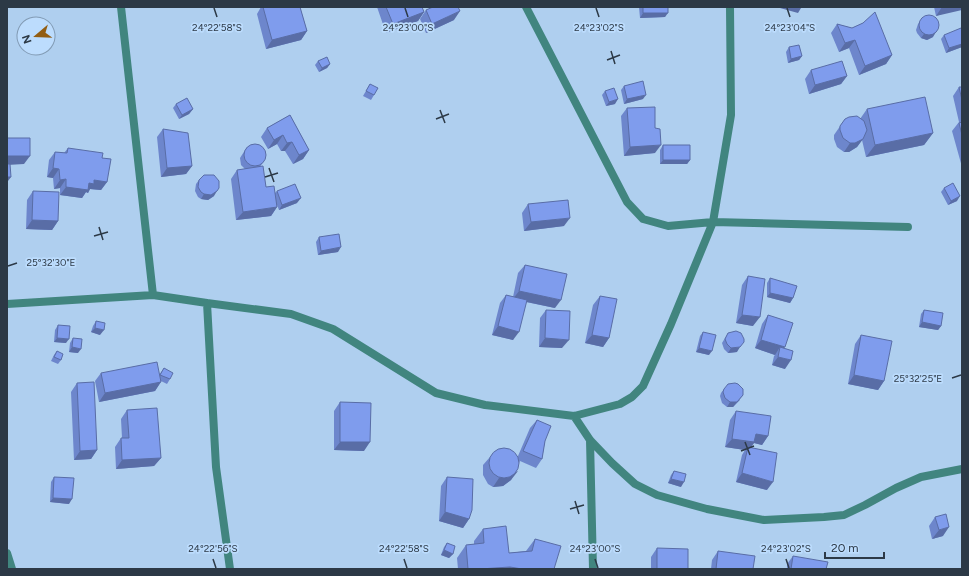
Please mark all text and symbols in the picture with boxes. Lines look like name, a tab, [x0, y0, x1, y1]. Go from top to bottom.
north arrow	[16, 16, 56, 56]
text: 24°22'58"S	[192, 21, 242, 34]
text: 24°23'00"S	[383, 21, 433, 34]
text: 24°23'02"S	[574, 21, 624, 34]
text: 24°23'04"S	[765, 21, 815, 34]
text: N	[19, 33, 35, 45]
text: 25°32'30"E	[26, 256, 76, 269]
text: 25°32'25"E	[894, 372, 942, 385]
scale bar	[825, 534, 884, 560]
text: 20 m	[831, 541, 859, 555]
text: 24°22'56"S	[188, 542, 238, 555]
text: 24°22'58"S	[379, 542, 429, 555]
text: 24°23'00"S	[570, 542, 620, 555]
text: 24°23'02"S	[761, 542, 811, 555]

